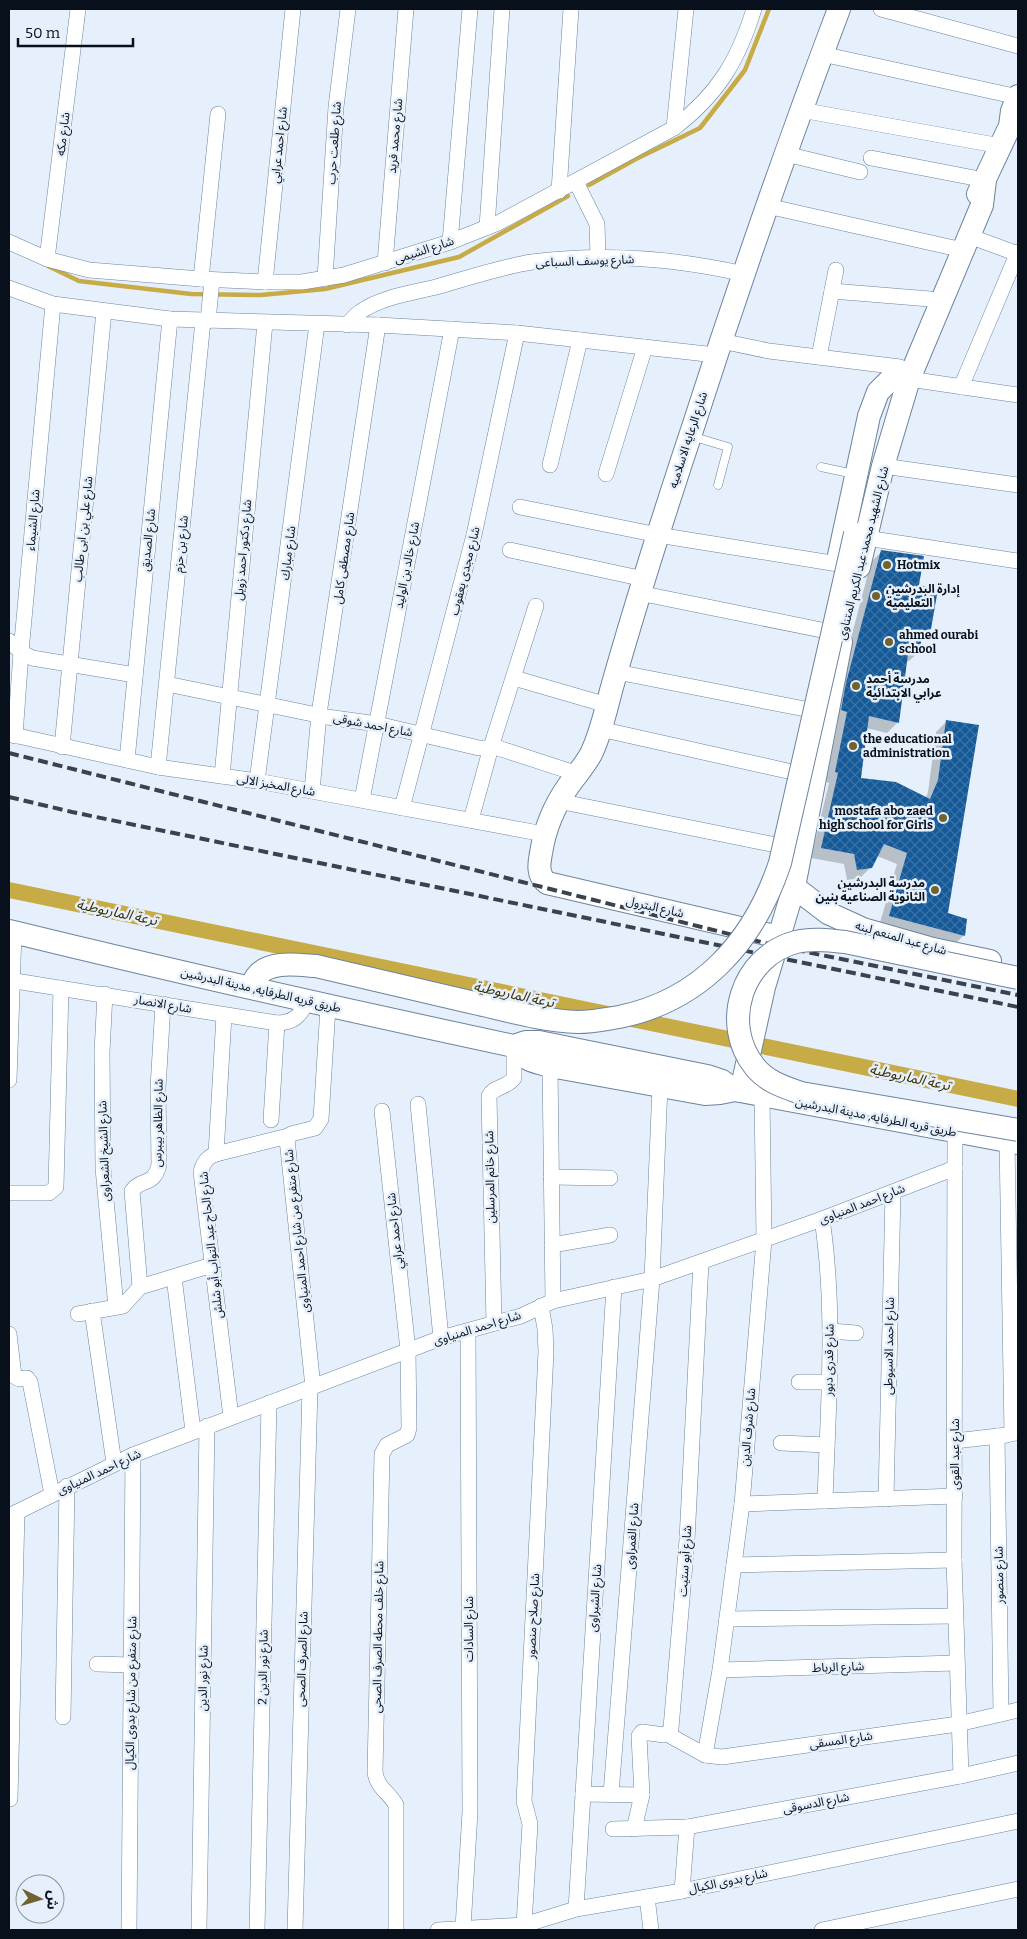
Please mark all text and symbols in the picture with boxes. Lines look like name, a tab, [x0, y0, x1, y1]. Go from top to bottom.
scale bar	[18, 15, 132, 47]
text: 50 m	[25, 24, 61, 42]
street label: شارع محمد فريد	[385, 98, 407, 174]
street label: شارع طلعت حرب	[324, 101, 346, 185]
street label: شارع احمد عرابي	[268, 106, 293, 184]
street label: شارع مكه	[53, 111, 75, 157]
street label: شارع الشيمى	[392, 234, 456, 268]
street label: شارع يوسف السباعى	[535, 252, 635, 272]
street label: شارع الرعايه الاسلاميه	[666, 390, 712, 491]
street label: شارع الشهيد محمد عبد الكريم المتناوى	[835, 465, 893, 642]
street label: شارع علي بن ابى طالب	[70, 475, 98, 583]
street label: شارع الشيماء	[23, 489, 45, 552]
street label: شارع دكتور احمد زويل	[232, 499, 256, 601]
street label: شارع الصديق	[138, 508, 160, 572]
street label: شارع مصطفى كامل	[331, 511, 359, 605]
street label: شارع بن حزم	[171, 515, 193, 573]
street label: شارع خالد بن الوليد	[392, 520, 424, 610]
street label: شارع مبارك	[278, 525, 300, 581]
street label: شارع مجدى يعقوب	[447, 525, 485, 617]
place label: Hotmix	[897, 558, 940, 572]
marker: Hotmix	[881, 559, 893, 571]
place label: إدارة البدرشين التعليمية	[886, 582, 960, 610]
marker: إدارة البدرشين التعليمية	[870, 590, 882, 602]
place label: ahmed ourabi school	[899, 628, 978, 656]
marker: ahmed ourabi school	[883, 636, 895, 648]
place label: مدرسة أحمد عرابي الابتدائية	[866, 671, 942, 703]
marker: مدرسة أحمد عرابي الابتدائية	[850, 680, 862, 692]
street label: شارع احمد شوقى	[332, 710, 414, 742]
place label: the educational administration	[863, 732, 952, 760]
marker: the educational administration	[847, 740, 859, 752]
street label: شارع المخبز الالى	[235, 771, 316, 801]
place label: mostafa abo zaed high school for Girls	[819, 804, 934, 832]
marker: mostafa abo zaed high school for Girls	[937, 812, 949, 824]
place label: مدرسة البدرشين الثانوية الصناعية بنين	[815, 876, 925, 904]
marker: مدرسة البدرشين الثانوية الصناعية بنين	[929, 884, 941, 896]
street label: شارع البترول	[624, 894, 685, 922]
water label: ترعة الماريوطية	[75, 896, 161, 930]
street label: شارع عبد المنعم لبنه	[853, 918, 948, 960]
street label: طريق قريه الطرفايه, مدينة البدرشين	[179, 965, 342, 1016]
water label: ترعة الماريوطية	[472, 978, 558, 1012]
street label: شارع الانصار	[132, 992, 193, 1018]
water label: ترعة الماريوطية	[868, 1061, 954, 1095]
street label: شارع الظاهر بيبرس	[150, 1079, 168, 1167]
street label: طريق قريه الطرفايه, مدينة البدرشين	[794, 1094, 958, 1140]
street label: شارع الشيخ الشعراوى	[95, 1100, 115, 1202]
street label: شارع خاتم المرسلين	[482, 1131, 500, 1223]
street label: شارع متفرع من شارع احمد المنياوى	[281, 1148, 315, 1313]
street label: شارع الحاج عبد التواب أبو شلش	[196, 1171, 228, 1319]
street label: شارع احمد المنياوى	[817, 1181, 908, 1229]
street label: شارع احمد عرابي	[384, 1192, 409, 1270]
street label: شارع احمد الاسيوطى	[881, 1297, 899, 1395]
street label: شارع احمد المنياوى	[431, 1308, 523, 1350]
street label: شارع قدرى دبور	[821, 1324, 839, 1397]
street label: شارع شرف الدين	[738, 1387, 760, 1467]
street label: شارع عبد القوى	[948, 1418, 964, 1490]
street label: شارع احمد المنياوى	[55, 1446, 144, 1499]
street label: شارع الغمراوى	[623, 1502, 643, 1570]
street label: شارع أبو ستيت	[675, 1525, 696, 1597]
street label: شارع منصور	[991, 1546, 1009, 1605]
street label: شارع خلف محطه الصرف الصحى	[370, 1561, 388, 1713]
street label: شارع الشبراوى	[586, 1564, 606, 1632]
street label: شارع صلاح منصور	[524, 1573, 544, 1660]
street label: شارع السادات	[462, 1596, 478, 1662]
street label: شارع الصرف الصحى	[293, 1611, 313, 1707]
street label: شارع متفرع من شارع بدوى الكيال	[123, 1616, 141, 1770]
street label: شارع نور الدين 2	[255, 1629, 273, 1705]
street label: شارع نور الدين	[195, 1645, 213, 1711]
street label: شارع الرباط	[812, 1659, 864, 1677]
street label: شارع المسقى	[808, 1729, 874, 1753]
street label: شارع الدسوقى	[782, 1790, 851, 1818]
street label: شارع بدوى الكيال	[687, 1866, 769, 1898]
north arrow	[15, 1874, 65, 1924]
text: ش	[43, 1890, 62, 1910]

